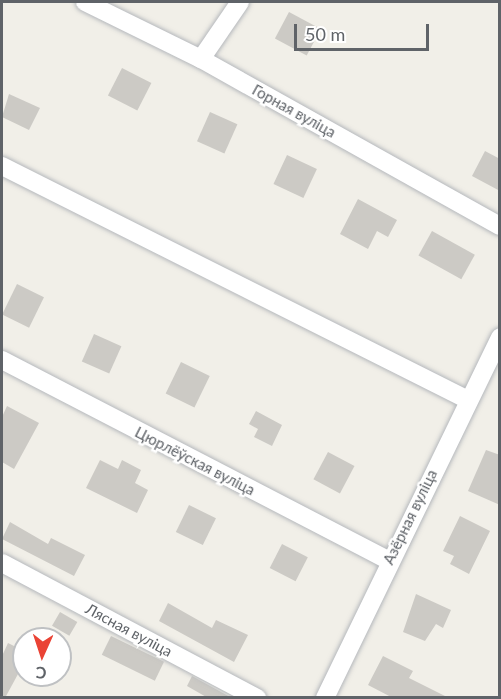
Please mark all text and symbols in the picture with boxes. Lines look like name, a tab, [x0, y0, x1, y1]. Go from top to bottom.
scale bar	[297, 12, 432, 50]
text: 50 m	[305, 23, 345, 45]
street label: Горная вуліца	[249, 81, 339, 141]
street label: Цюрлёўская вуліца	[132, 423, 258, 499]
street label: Азёрная вуліца	[379, 467, 441, 567]
street label: Лясная вуліца	[83, 600, 175, 660]
north arrow	[12, 627, 72, 687]
text: С	[35, 664, 47, 683]

